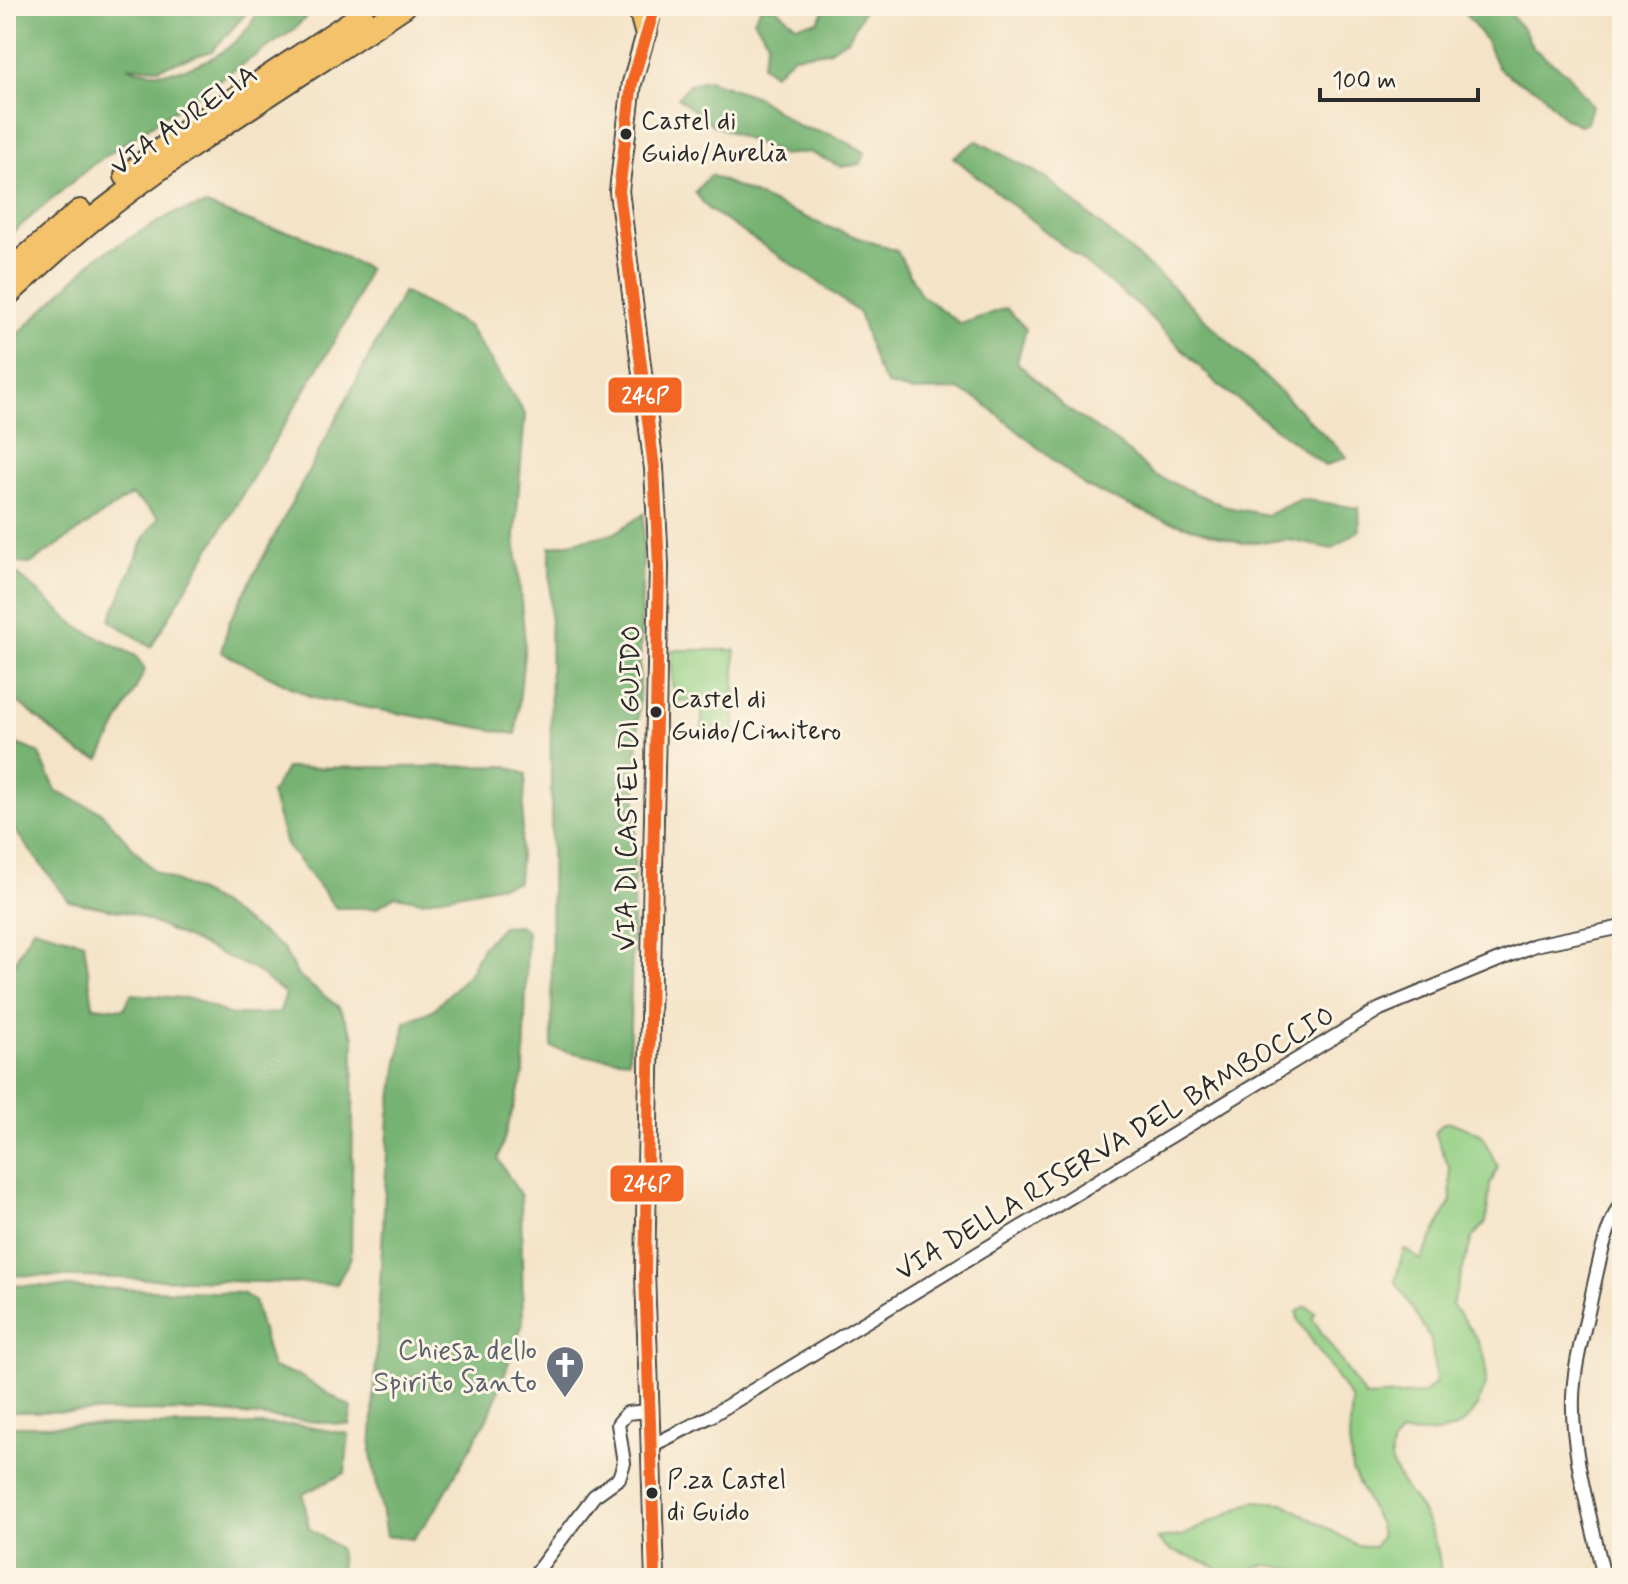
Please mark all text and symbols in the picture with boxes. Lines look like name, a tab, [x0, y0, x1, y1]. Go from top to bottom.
scale bar	[1320, 52, 1478, 102]
street label: VIA AURELIA	[104, 57, 265, 185]
text: 100 m	[1332, 66, 1396, 97]
place label: Castel di Guido/Aurelia	[641, 105, 788, 171]
marker: Castel di Guido/Aurelia	[618, 126, 634, 142]
line badge: 246P	[607, 376, 683, 414]
text: 246P	[621, 383, 670, 411]
street label: VIA DI CASTEL DI GUIDO	[608, 625, 651, 951]
place label: Castel di Guido/Cimitero	[671, 683, 841, 749]
marker: Castel di Guido/Cimitero	[648, 704, 664, 720]
street label: VIA DELLA RISERVA DEL BAMBOCCIO	[889, 998, 1342, 1290]
line badge: 246P	[609, 1164, 685, 1203]
text: 246P	[623, 1171, 672, 1199]
place label: Chiesa dello Spirito Santo	[374, 1333, 537, 1402]
church icon: Chiesa dello Spirito Santo	[544, 1344, 586, 1399]
place label: P.za Castel di Guido	[667, 1464, 786, 1530]
marker: P.za Castel di Guido	[644, 1485, 660, 1501]

